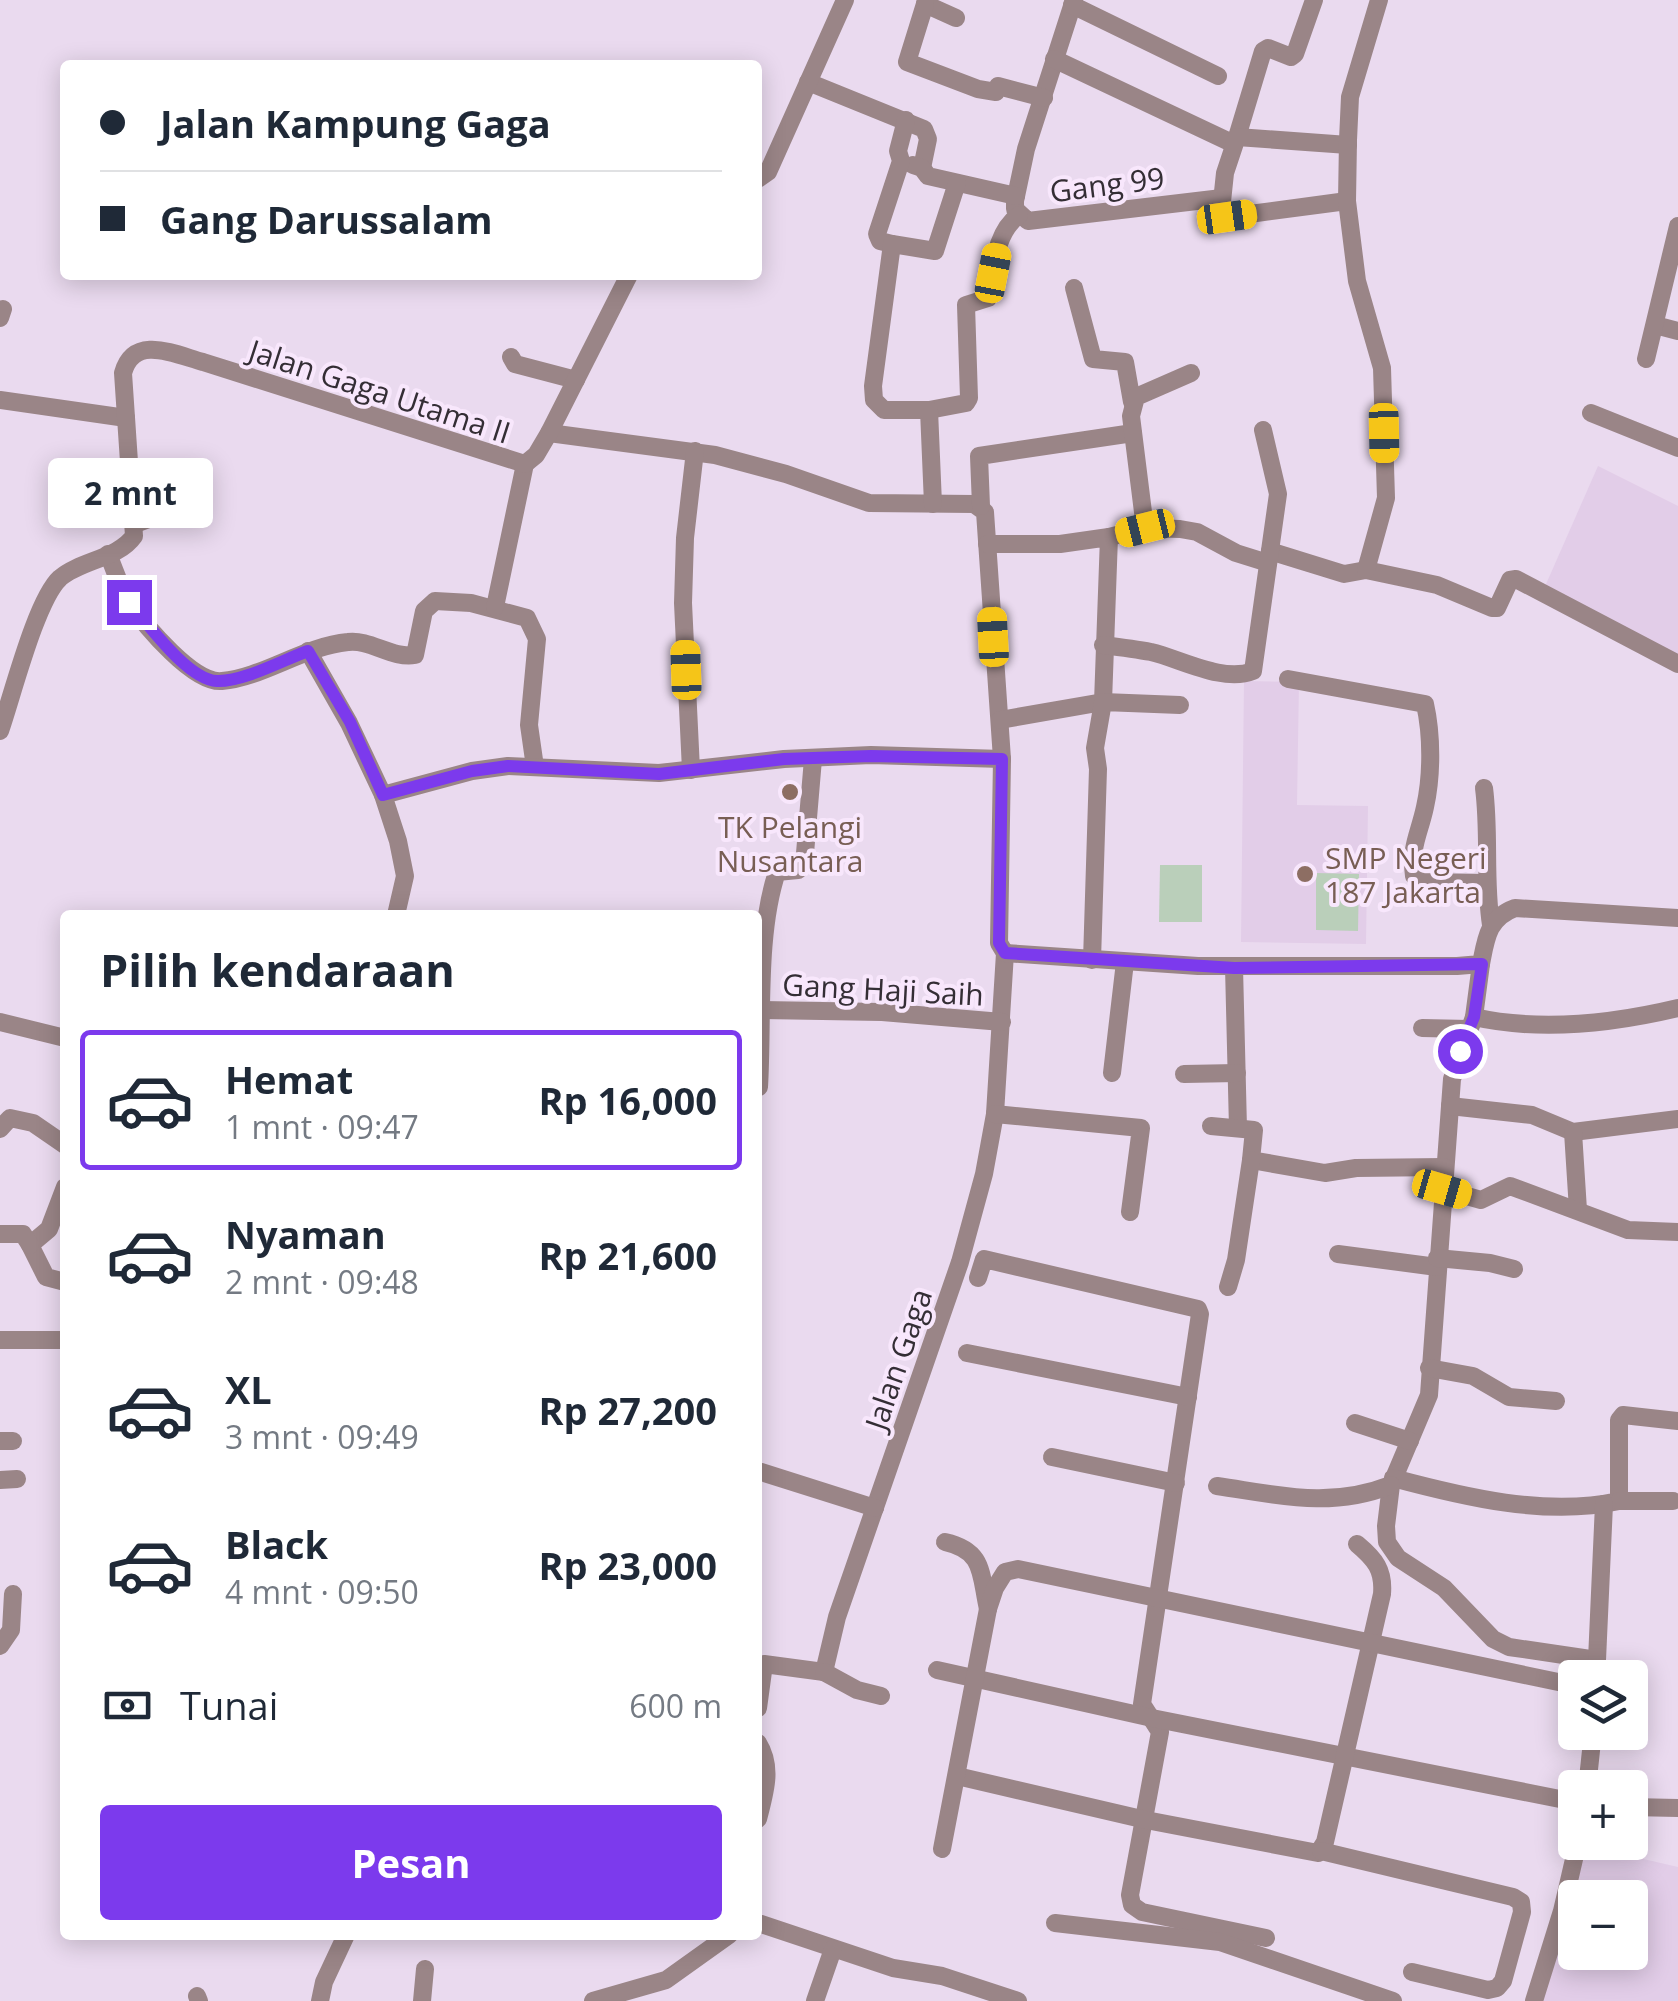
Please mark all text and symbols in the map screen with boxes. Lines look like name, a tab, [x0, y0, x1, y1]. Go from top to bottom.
text: Jalan Kampung Gaga	[160, 97, 551, 149]
street label: Gang 99	[1047, 157, 1167, 211]
text: Gang Darussalam	[160, 193, 493, 245]
car	[1195, 198, 1259, 236]
car	[973, 241, 1013, 305]
street label: Jalan Gaga Utama II	[241, 328, 516, 453]
car	[1368, 403, 1400, 463]
callout: 2 mnt	[46, 457, 212, 527]
text: 2 mnt	[84, 471, 177, 514]
car	[1112, 506, 1178, 550]
route end	[107, 580, 152, 625]
car	[976, 606, 1010, 668]
car	[670, 639, 702, 701]
marker: TK Pelangi Nusantara	[779, 781, 801, 803]
place label: TK Pelangi Nusantara	[717, 806, 863, 881]
place label: SMP Negeri 187 Jakarta	[1325, 837, 1487, 912]
marker: SMP Negeri 187 Jakarta	[1294, 863, 1316, 885]
text: Pilih kendaraan	[100, 939, 455, 1000]
street label: Gang Haji Saih	[781, 963, 985, 1015]
route start	[1438, 1029, 1483, 1074]
text: Hemat	[225, 1053, 353, 1105]
icon: car	[105, 1055, 195, 1145]
text: Rp 16,000	[539, 1074, 717, 1126]
text: 1 mnt · 09:47	[225, 1105, 419, 1148]
car	[1409, 1166, 1475, 1212]
text: Nyaman	[225, 1208, 386, 1260]
icon: car	[105, 1210, 195, 1300]
text: Rp 21,600	[539, 1229, 717, 1281]
text: 2 mnt · 09:48	[225, 1260, 419, 1303]
street label: Jalan Gaga	[854, 1283, 941, 1438]
text: XL	[225, 1363, 272, 1415]
icon: car	[105, 1365, 195, 1455]
text: Rp 27,200	[539, 1384, 717, 1436]
text: 3 mnt · 09:49	[225, 1415, 419, 1458]
text: Black	[225, 1518, 328, 1570]
icon: car	[105, 1520, 195, 1610]
text: Rp 23,000	[539, 1539, 717, 1591]
text: 4 mnt · 09:50	[225, 1570, 419, 1613]
map controls	[1558, 1660, 1648, 1970]
button: layers	[1558, 1660, 1648, 1750]
icon: cash	[100, 1678, 155, 1733]
text: Tunai	[180, 1679, 278, 1731]
text: 600 m	[629, 1684, 722, 1727]
button: +	[1558, 1770, 1648, 1860]
button: Pesan	[100, 1805, 722, 1920]
button: −	[1558, 1880, 1648, 1970]

